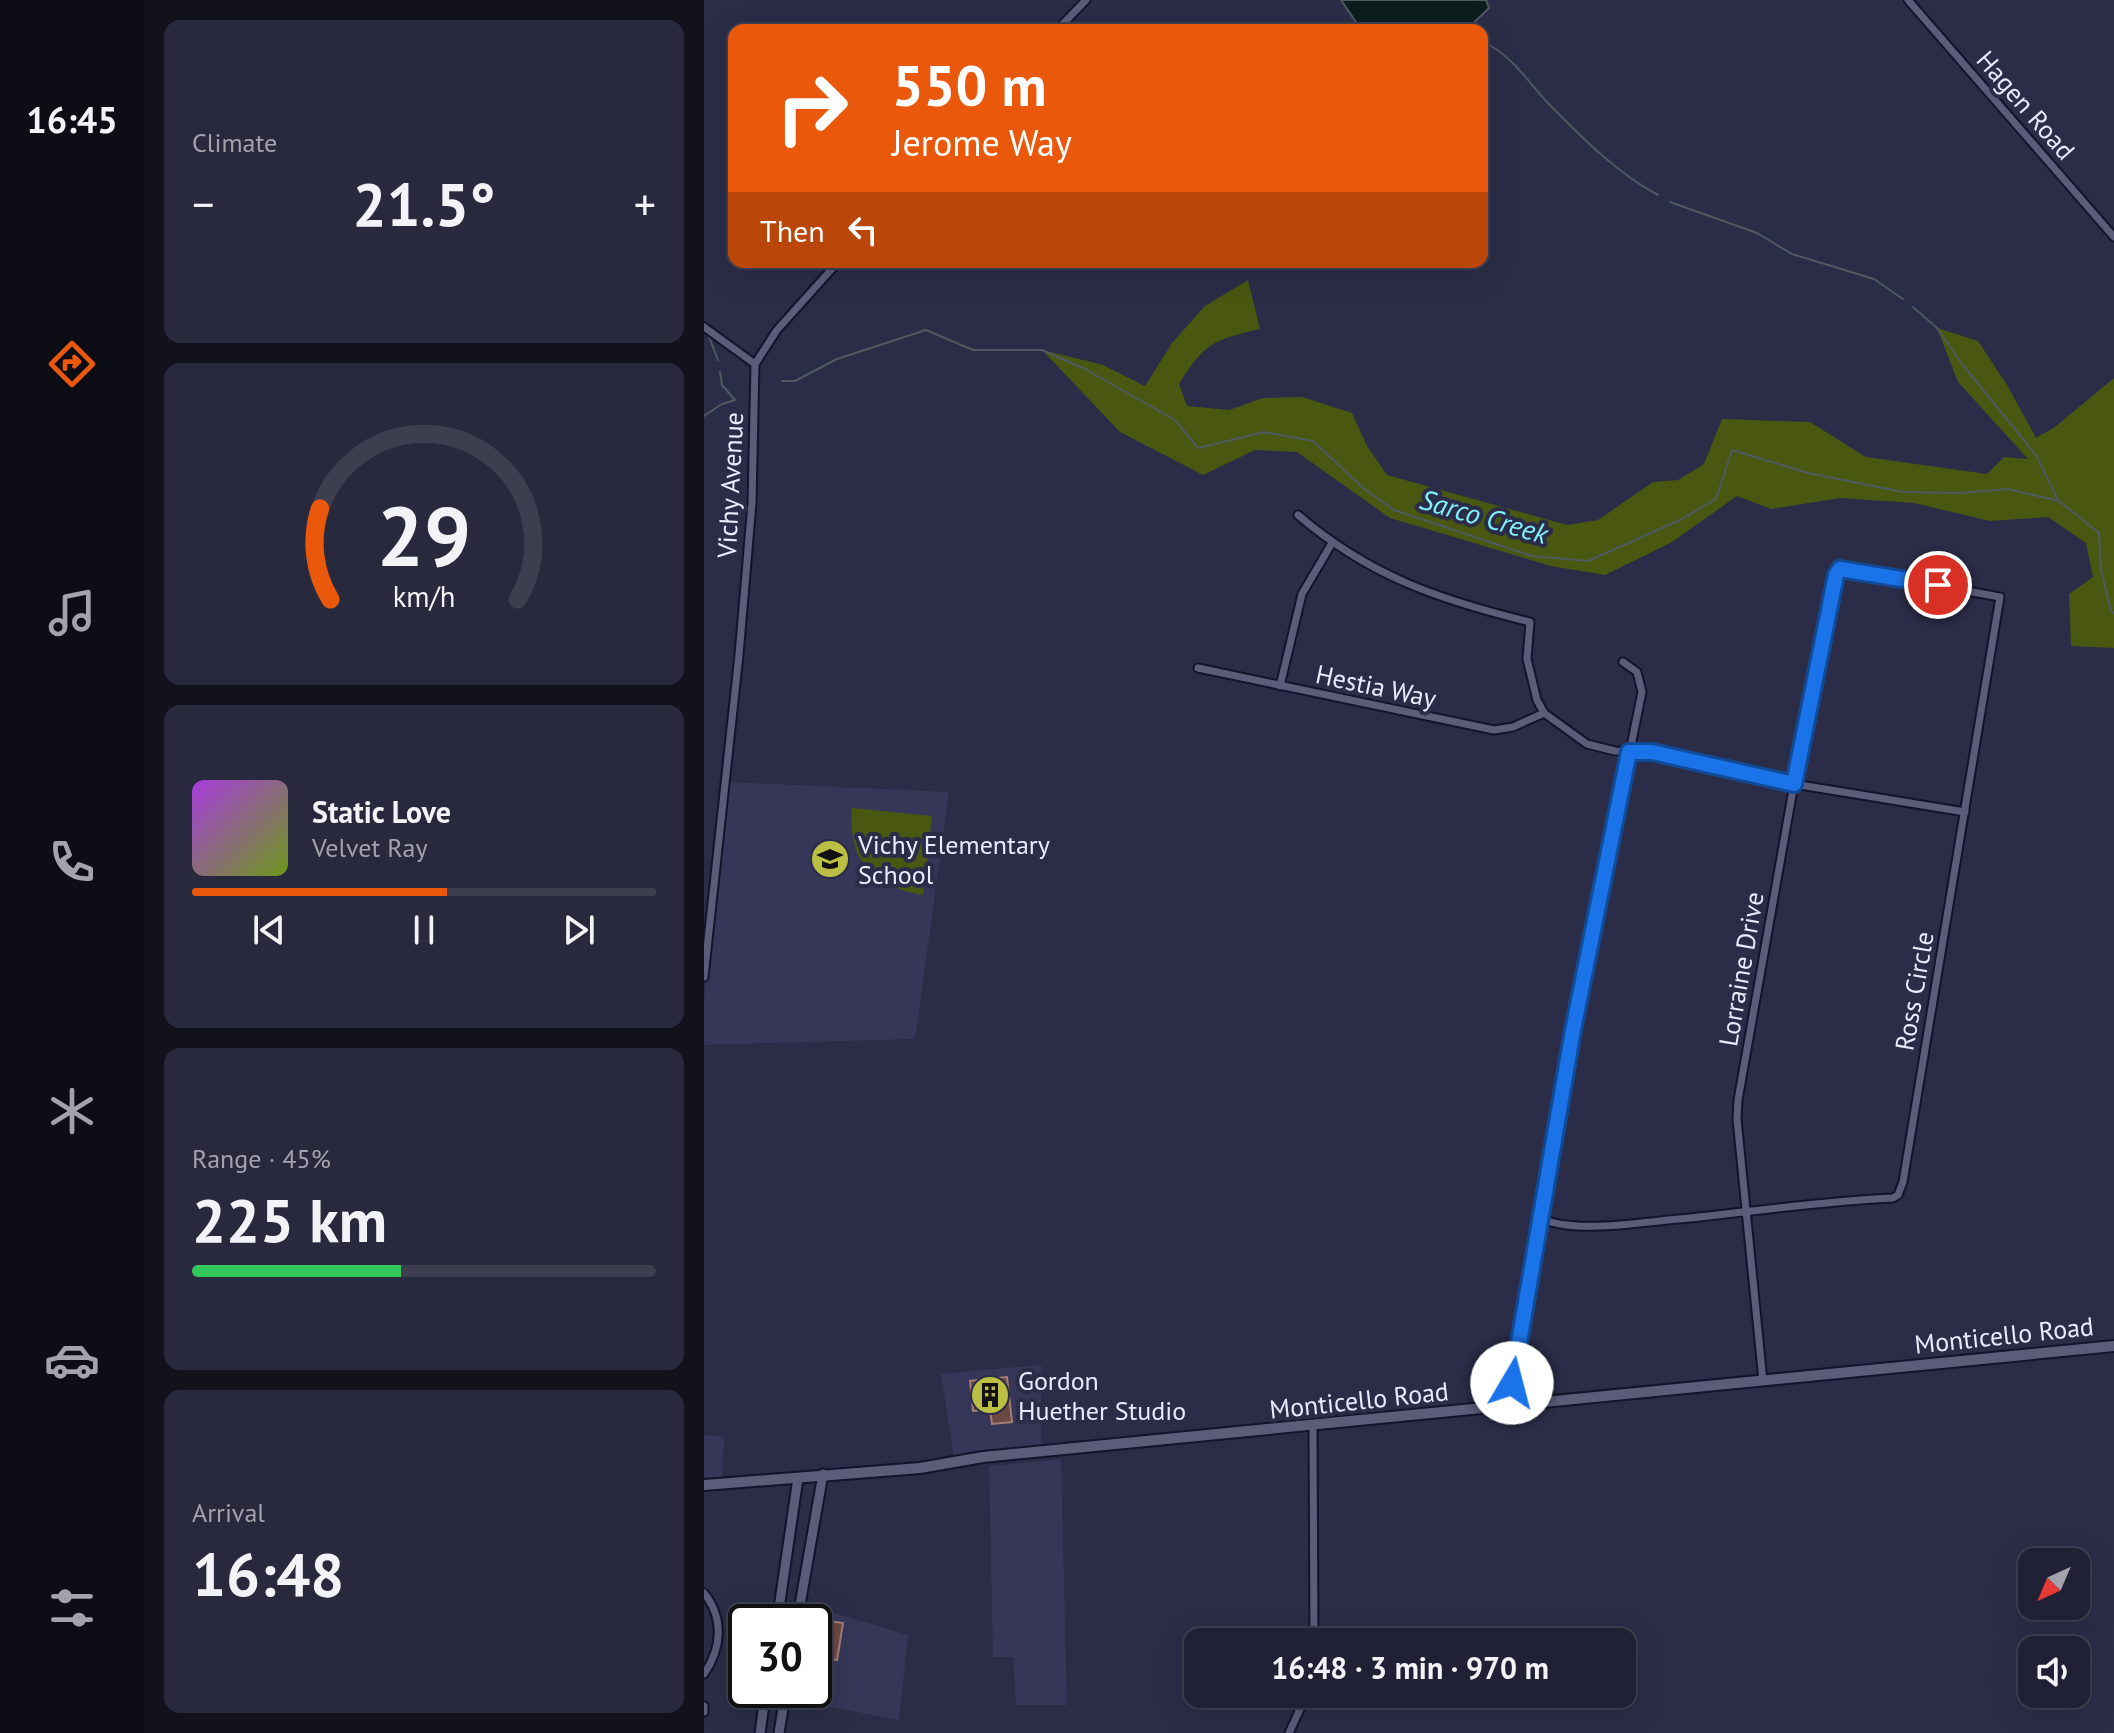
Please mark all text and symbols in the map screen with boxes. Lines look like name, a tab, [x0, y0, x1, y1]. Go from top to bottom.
street label: Hagen Road	[1970, 44, 2082, 166]
text: 550 m	[892, 49, 1047, 121]
icon: right	[760, 56, 864, 160]
text: 16:45	[26, 96, 118, 143]
text: Jerome Way	[892, 119, 1072, 166]
text: Climate	[192, 126, 277, 159]
text: 21.5°	[352, 165, 496, 243]
text: −	[192, 175, 214, 232]
text: +	[634, 175, 656, 232]
icon: left	[841, 208, 885, 252]
text: Then	[760, 211, 825, 250]
icon: directions	[44, 336, 100, 392]
street label: Vichy Avenue	[710, 411, 750, 560]
text: 29	[377, 480, 471, 588]
water label: Sarco Creek	[1416, 480, 1554, 552]
pin	[1904, 551, 1972, 619]
icon: arrive	[1916, 563, 1960, 607]
text: km/h	[393, 578, 455, 615]
icon: music	[44, 585, 100, 641]
street label: Hestia Way	[1313, 657, 1439, 715]
text: Static Love	[312, 792, 451, 831]
place label: Vichy Elementary School	[857, 828, 1050, 891]
text: Velvet Ray	[312, 831, 428, 864]
icon: phone	[44, 834, 100, 890]
school or university icon: Vichy Elementary School	[809, 838, 851, 880]
street label: Lorraine Drive	[1711, 889, 1771, 1049]
icon: previous	[247, 908, 291, 952]
icon: pause	[402, 908, 446, 952]
icon: next	[557, 908, 601, 952]
street label: Ross Circle	[1887, 929, 1941, 1053]
icon: climate	[44, 1083, 100, 1139]
text: Range · 45%	[192, 1142, 331, 1175]
text: 225 km	[192, 1181, 387, 1259]
street label: Monticello Road	[1913, 1309, 2095, 1361]
icon: car	[44, 1332, 100, 1388]
position arrow	[1470, 1341, 1554, 1425]
place label: Gordon Huether Studio	[1018, 1364, 1186, 1427]
building icon: Gordon Huether Studio	[969, 1374, 1011, 1416]
street label: Monticello Road	[1268, 1374, 1450, 1426]
text: Arrival	[192, 1496, 265, 1529]
text: 16:48	[192, 1535, 344, 1613]
north arrow	[2018, 1548, 2090, 1620]
map controls	[2018, 1548, 2090, 1708]
icon: filters	[44, 1580, 100, 1636]
speed limit sign: 30	[728, 1604, 832, 1708]
button: sound	[2018, 1636, 2090, 1708]
text: 16:48 · 3 min · 970 m	[1271, 1648, 1549, 1687]

